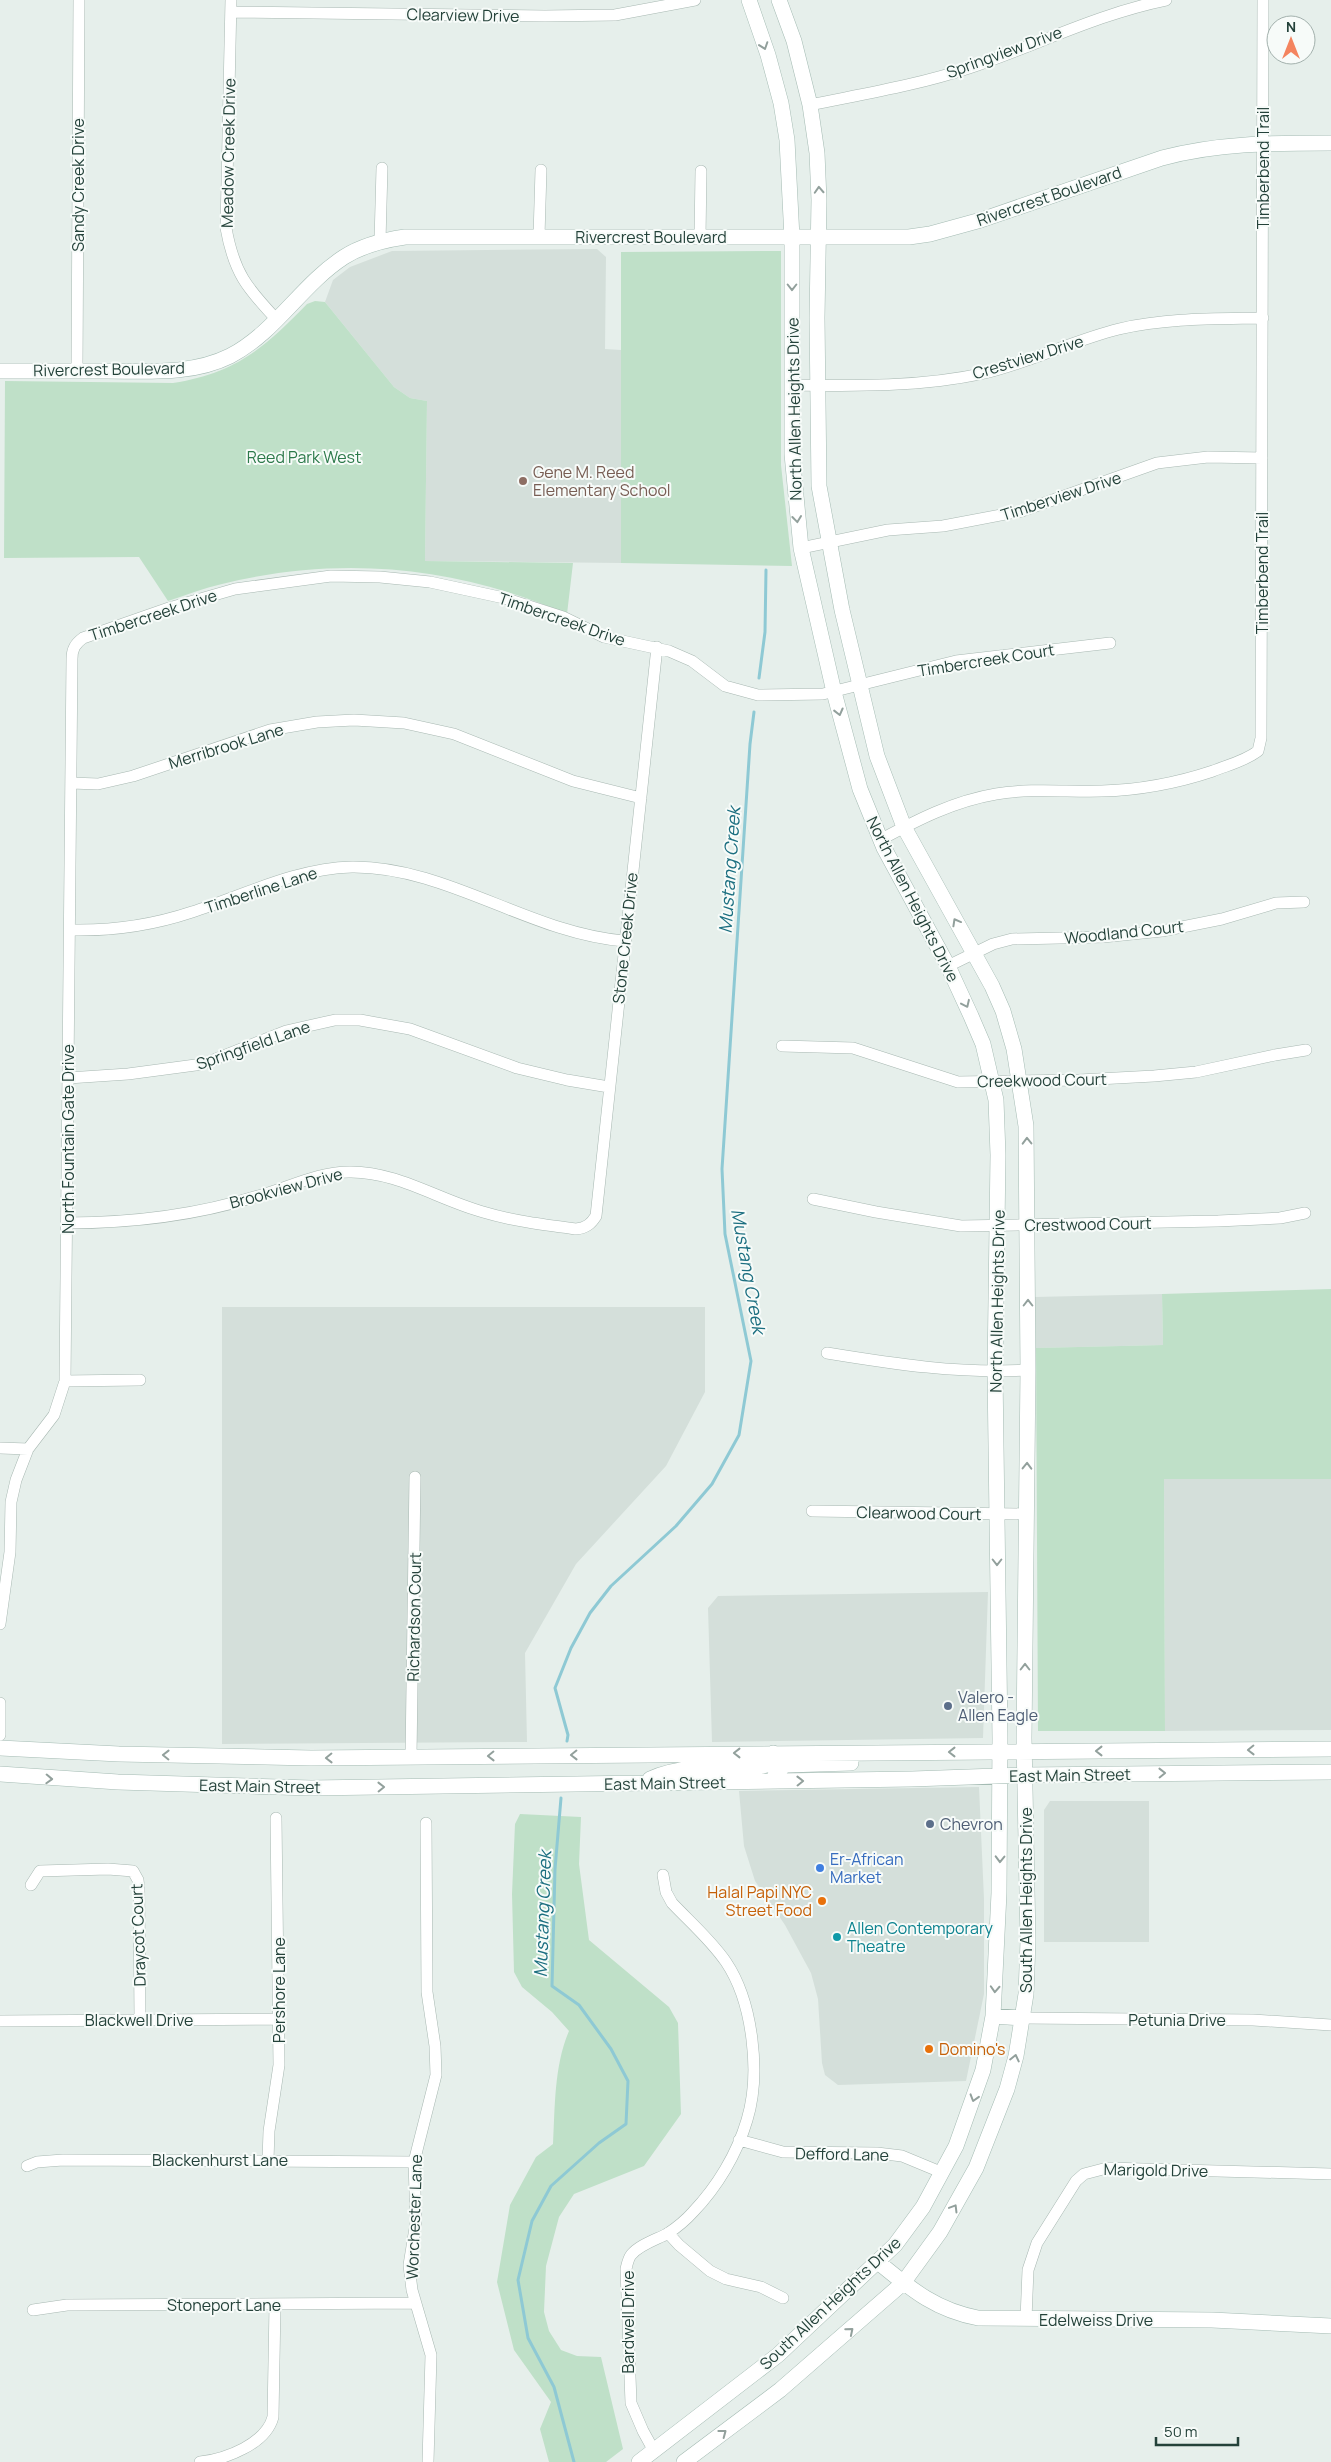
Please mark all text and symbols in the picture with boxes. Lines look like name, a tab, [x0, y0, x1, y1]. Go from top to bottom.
street label: Clearview Drive	[406, 3, 520, 27]
north arrow	[1266, 15, 1316, 65]
text: N	[1286, 17, 1296, 36]
street label: Springview Drive	[943, 21, 1065, 83]
one-way arrow	[759, 41, 769, 50]
street label: Meadow Creek Drive	[216, 78, 240, 228]
street label: Timberbend Trail	[1252, 107, 1274, 229]
street label: Sandy Creek Drive	[67, 118, 89, 252]
street label: Rivercrest Boulevard	[974, 161, 1124, 231]
one-way arrow	[813, 185, 824, 193]
street label: Rivercrest Boulevard	[575, 226, 727, 248]
one-way arrow	[787, 284, 797, 291]
street label: North Allen Heights Drive	[781, 317, 807, 501]
street label: Crestview Drive	[970, 330, 1086, 384]
street label: Rivercrest Boulevard	[33, 357, 185, 381]
park label: Reed Park West	[247, 446, 361, 468]
place label: Gene M. Reed Elementary School	[533, 461, 671, 501]
street label: Timberview Drive	[998, 466, 1124, 526]
marker: Gene M. Reed Elementary School	[517, 475, 529, 487]
street label: Timberbend Trail	[1251, 512, 1273, 634]
one-way arrow	[791, 515, 802, 523]
street label: Timbercreek Drive	[86, 584, 220, 646]
street label: Timbercreek Drive	[496, 587, 628, 651]
street label: Timbercreek Court	[916, 638, 1056, 682]
one-way arrow	[833, 707, 844, 716]
street label: Merribrook Lane	[166, 718, 286, 774]
water label: Mustang Creek	[713, 803, 746, 934]
street label: North Allen Heights Drive	[862, 812, 964, 986]
street label: Timberline Lane	[202, 861, 320, 919]
street label: Stone Creek Drive	[607, 871, 643, 1005]
street label: Woodland Court	[1063, 915, 1185, 949]
one-way arrow	[953, 919, 963, 928]
one-way arrow	[959, 999, 970, 1008]
street label: Springfield Lane	[193, 1015, 313, 1075]
street label: North Fountain Gate Drive	[57, 1044, 79, 1234]
street label: Creekwood Court	[977, 1068, 1107, 1092]
one-way arrow	[1022, 1136, 1032, 1144]
street label: Brookview Drive	[227, 1162, 345, 1214]
water label: Mustang Creek	[726, 1207, 772, 1338]
street label: North Allen Heights Drive	[984, 1209, 1010, 1393]
street label: Crestwood Court	[1024, 1212, 1152, 1236]
one-way arrow	[1023, 1299, 1033, 1306]
one-way arrow	[1022, 1461, 1032, 1469]
street label: Clearwood Court	[856, 1501, 982, 1525]
street label: Richardson Court	[402, 1552, 426, 1682]
one-way arrow	[992, 1558, 1002, 1566]
one-way arrow	[1020, 1663, 1030, 1671]
place label: Valero - Allen Eagle	[958, 1686, 1038, 1726]
marker: Valero - Allen Eagle	[942, 1700, 954, 1712]
one-way arrow	[1247, 1745, 1255, 1755]
one-way arrow	[1095, 1746, 1102, 1756]
one-way arrow	[947, 1747, 955, 1757]
one-way arrow	[732, 1748, 740, 1758]
one-way arrow	[162, 1750, 170, 1760]
one-way arrow	[570, 1750, 578, 1760]
one-way arrow	[487, 1751, 494, 1761]
one-way arrow	[324, 1753, 332, 1763]
street label: East Main Street	[1009, 1763, 1131, 1787]
one-way arrow	[1158, 1768, 1166, 1778]
street label: East Main Street	[604, 1771, 726, 1795]
one-way arrow	[45, 1773, 53, 1784]
street label: East Main Street	[199, 1774, 321, 1798]
one-way arrow	[796, 1775, 804, 1786]
one-way arrow	[378, 1782, 386, 1792]
street label: South Allen Heights Drive	[1015, 1807, 1037, 1993]
place label: Chevron	[940, 1813, 1003, 1835]
marker: Chevron	[924, 1818, 936, 1830]
water label: Mustang Creek	[528, 1847, 556, 1978]
place label: Er-African Market	[830, 1848, 903, 1888]
one-way arrow	[994, 1856, 1005, 1864]
marker: Er-African Market	[814, 1862, 826, 1874]
place label: Halal Papi NYC Street Food	[707, 1881, 812, 1921]
street label: Draycot Court	[125, 1883, 151, 1987]
marker: Halal Papi NYC Street Food	[816, 1895, 828, 1907]
place label: Allen Contemporary Theatre	[847, 1917, 994, 1957]
marker: Allen Contemporary Theatre	[831, 1931, 843, 1943]
street label: Pershore Lane	[268, 1937, 290, 2043]
one-way arrow	[989, 1986, 1000, 1994]
street label: Blackwell Drive	[85, 2009, 193, 2031]
street label: Petunia Drive	[1128, 2009, 1226, 2031]
place label: Domino's	[939, 2038, 1005, 2060]
marker: Domino's	[923, 2043, 935, 2055]
one-way arrow	[1009, 2054, 1020, 2063]
one-way arrow	[970, 2093, 980, 2101]
street label: Defford Lane	[795, 2142, 889, 2166]
street label: Blackenhurst Lane	[152, 2149, 288, 2171]
street label: Worchester Lane	[401, 2154, 427, 2280]
street label: Marigold Drive	[1104, 2158, 1208, 2182]
one-way arrow	[948, 2205, 958, 2214]
street label: South Allen Heights Drive	[755, 2232, 905, 2374]
street label: Bardwell Drive	[617, 2270, 639, 2374]
street label: Stoneport Lane	[167, 2294, 281, 2316]
street label: Edelweiss Drive	[1039, 2309, 1153, 2331]
one-way arrow	[844, 2327, 853, 2336]
scale bar	[1156, 2414, 1238, 2446]
text: 50 m	[1164, 2421, 1198, 2442]
one-way arrow	[717, 2430, 726, 2438]

